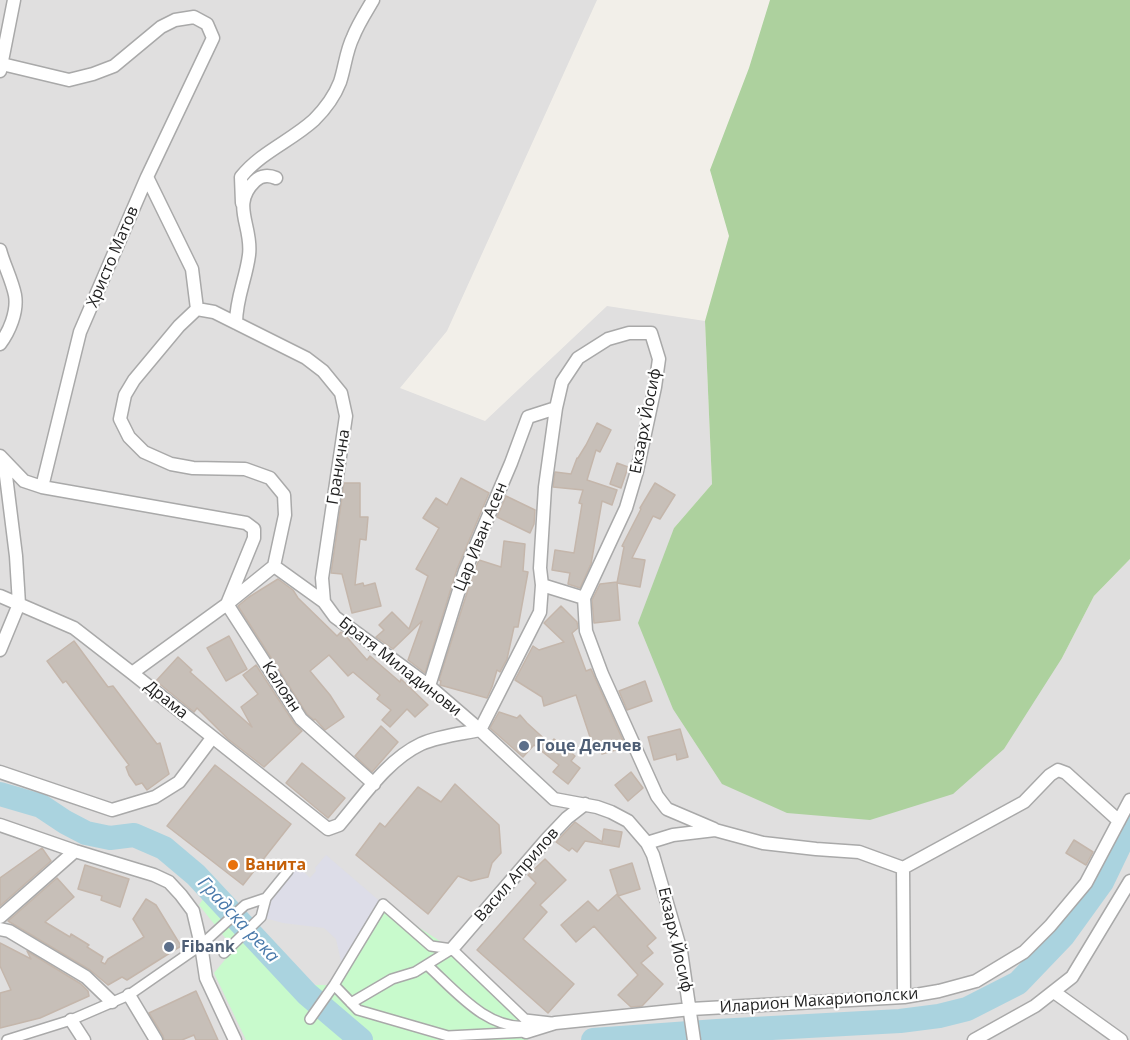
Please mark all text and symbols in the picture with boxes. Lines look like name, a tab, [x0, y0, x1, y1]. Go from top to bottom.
street label: Христо Матов	[83, 204, 143, 310]
street label: Екзарх Йосиф	[626, 367, 666, 475]
street label: Гранична	[324, 428, 354, 506]
street label: Цар Иван Асен	[450, 480, 512, 594]
street label: Братя Миладинови	[335, 613, 465, 721]
street label: Калоян	[258, 658, 304, 716]
street label: Драма	[140, 677, 192, 723]
place label: Гоце Делчев	[536, 736, 642, 756]
marker: Гоце Делчев	[517, 739, 531, 753]
street label: Васил Априлов	[471, 824, 563, 926]
place label: Ванита	[245, 855, 306, 875]
marker: Ванита	[226, 858, 240, 872]
water label: Градска река	[193, 873, 283, 967]
street label: Екзарх Йосиф	[654, 886, 696, 994]
place label: Fibank	[181, 937, 235, 957]
marker: Fibank	[162, 940, 176, 954]
street label: Иларион Макариополски	[719, 984, 919, 1018]

